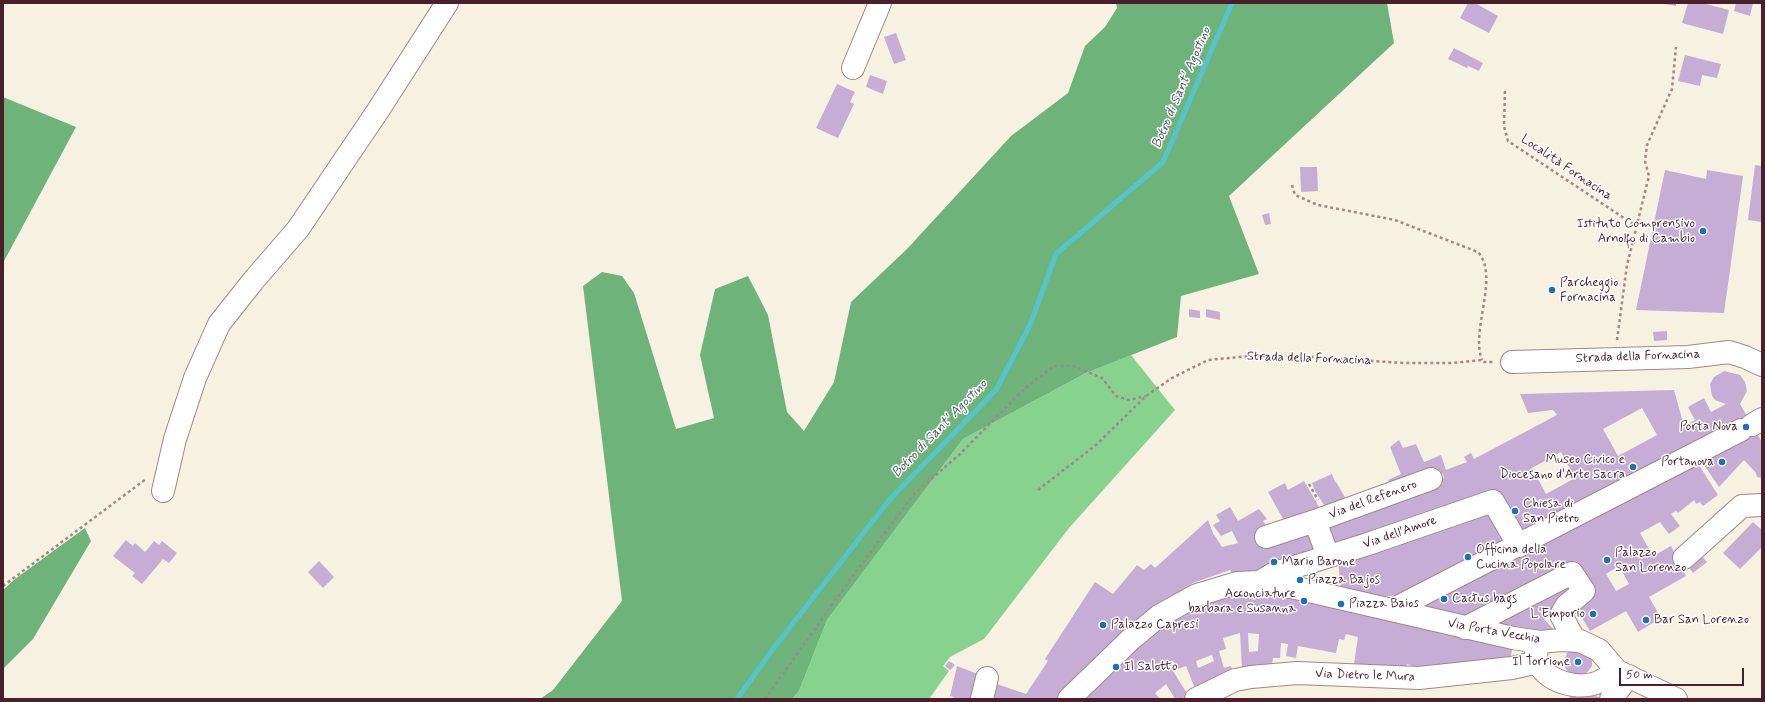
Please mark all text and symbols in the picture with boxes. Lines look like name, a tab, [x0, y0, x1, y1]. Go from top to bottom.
water label: Botro di Sant' Agostino	[1149, 25, 1215, 151]
street label: Località Fornacina	[1517, 132, 1615, 204]
place label: Istituto Comprensivo Arnolfo di Cambio	[1577, 216, 1695, 247]
marker: Istituto Comprensivo Arnolfo di Cambio	[1698, 226, 1708, 236]
place label: Parcheggio Fornacina	[1560, 275, 1618, 306]
marker: Parcheggio Fornacina	[1547, 285, 1557, 295]
street label: Strada della Fornacina	[1575, 347, 1701, 367]
street label: Strada della Fornacina	[1246, 349, 1372, 369]
water label: Botro di Sant' Agostino	[889, 376, 991, 482]
place label: Porta Nova	[1680, 419, 1738, 435]
marker: Porta Nova	[1741, 422, 1751, 432]
place label: Museo Civico e Diocesano d'Arte Sacra	[1500, 452, 1625, 483]
place label: Portanova	[1661, 454, 1714, 470]
marker: Portanova	[1717, 457, 1727, 467]
marker: Museo Civico e Diocesano d'Arte Sacra	[1628, 462, 1638, 472]
street label: Via del Refenero	[1327, 477, 1419, 523]
place label: Chiesa di San Pietro	[1523, 496, 1579, 527]
marker: Chiesa di San Pietro	[1510, 506, 1520, 516]
street label: Via dell'Amore	[1361, 513, 1439, 553]
place label: Officina della Cucina Popolare	[1476, 542, 1566, 573]
place label: Palazzo San Lorenzo	[1615, 545, 1686, 576]
marker: Officina della Cucina Popolare	[1463, 552, 1473, 562]
place label: Mario Barone	[1282, 554, 1355, 570]
marker: Palazzo San Lorenzo	[1602, 555, 1612, 565]
marker: Mario Barone	[1269, 557, 1279, 567]
place label: Piazza Bajos	[1308, 572, 1380, 588]
marker: Piazza Bajos	[1295, 575, 1305, 585]
place label: Acconciature barbara e Susanna	[1188, 586, 1296, 617]
place label: Cactus bags	[1452, 591, 1517, 607]
marker: Cactus bags	[1439, 594, 1449, 604]
marker: Acconciature barbara e Susanna	[1299, 596, 1309, 606]
place label: Piazza Baios	[1349, 596, 1419, 612]
marker: Piazza Baios	[1336, 599, 1346, 609]
place label: L'Emporio	[1531, 606, 1585, 622]
marker: L'Emporio	[1588, 609, 1598, 619]
place label: Bar San Lorenzo	[1654, 612, 1749, 628]
marker: Bar San Lorenzo	[1641, 615, 1651, 625]
street label: Via Porta Vecchia	[1446, 616, 1542, 648]
place label: Palazzo Capresi	[1111, 617, 1199, 633]
marker: Palazzo Capresi	[1098, 620, 1108, 630]
place label: Il Torrione	[1512, 654, 1570, 670]
marker: Il Torrione	[1573, 657, 1583, 667]
place label: Il Salotto	[1124, 659, 1178, 675]
scale bar	[1621, 660, 1746, 686]
marker: Il Salotto	[1111, 662, 1121, 672]
street label: Via Dietro le Mura	[1315, 666, 1415, 686]
text: 50 m	[1626, 667, 1653, 683]

